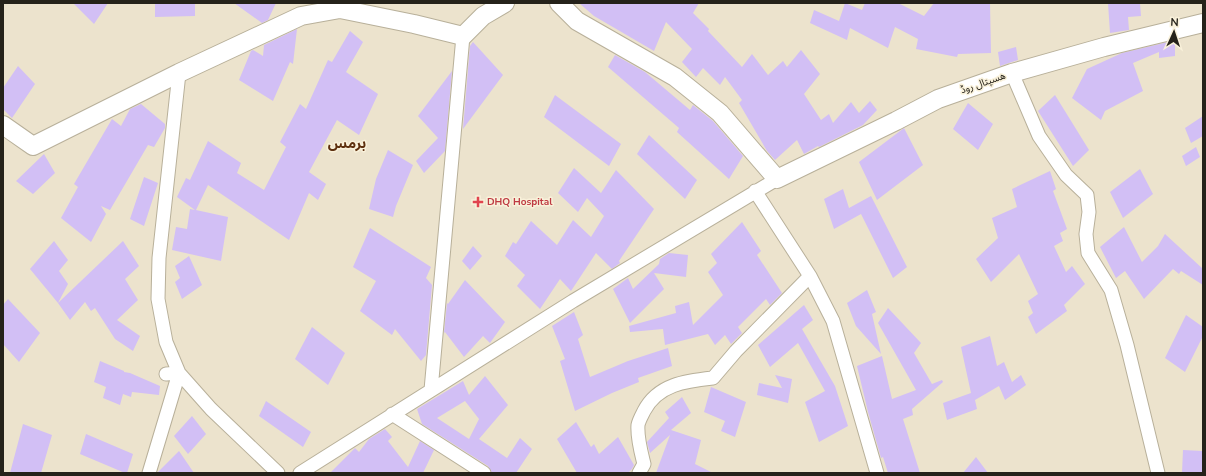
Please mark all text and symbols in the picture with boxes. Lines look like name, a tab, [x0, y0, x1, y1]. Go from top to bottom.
north arrow	[1154, 12, 1194, 52]
text: N	[1170, 15, 1179, 30]
street label: ھسپتال روڈ	[958, 69, 1008, 97]
district label: برمس	[328, 134, 366, 153]
place label: DHQ Hospital	[487, 195, 553, 209]
marker: DHQ Hospital	[472, 196, 484, 208]

